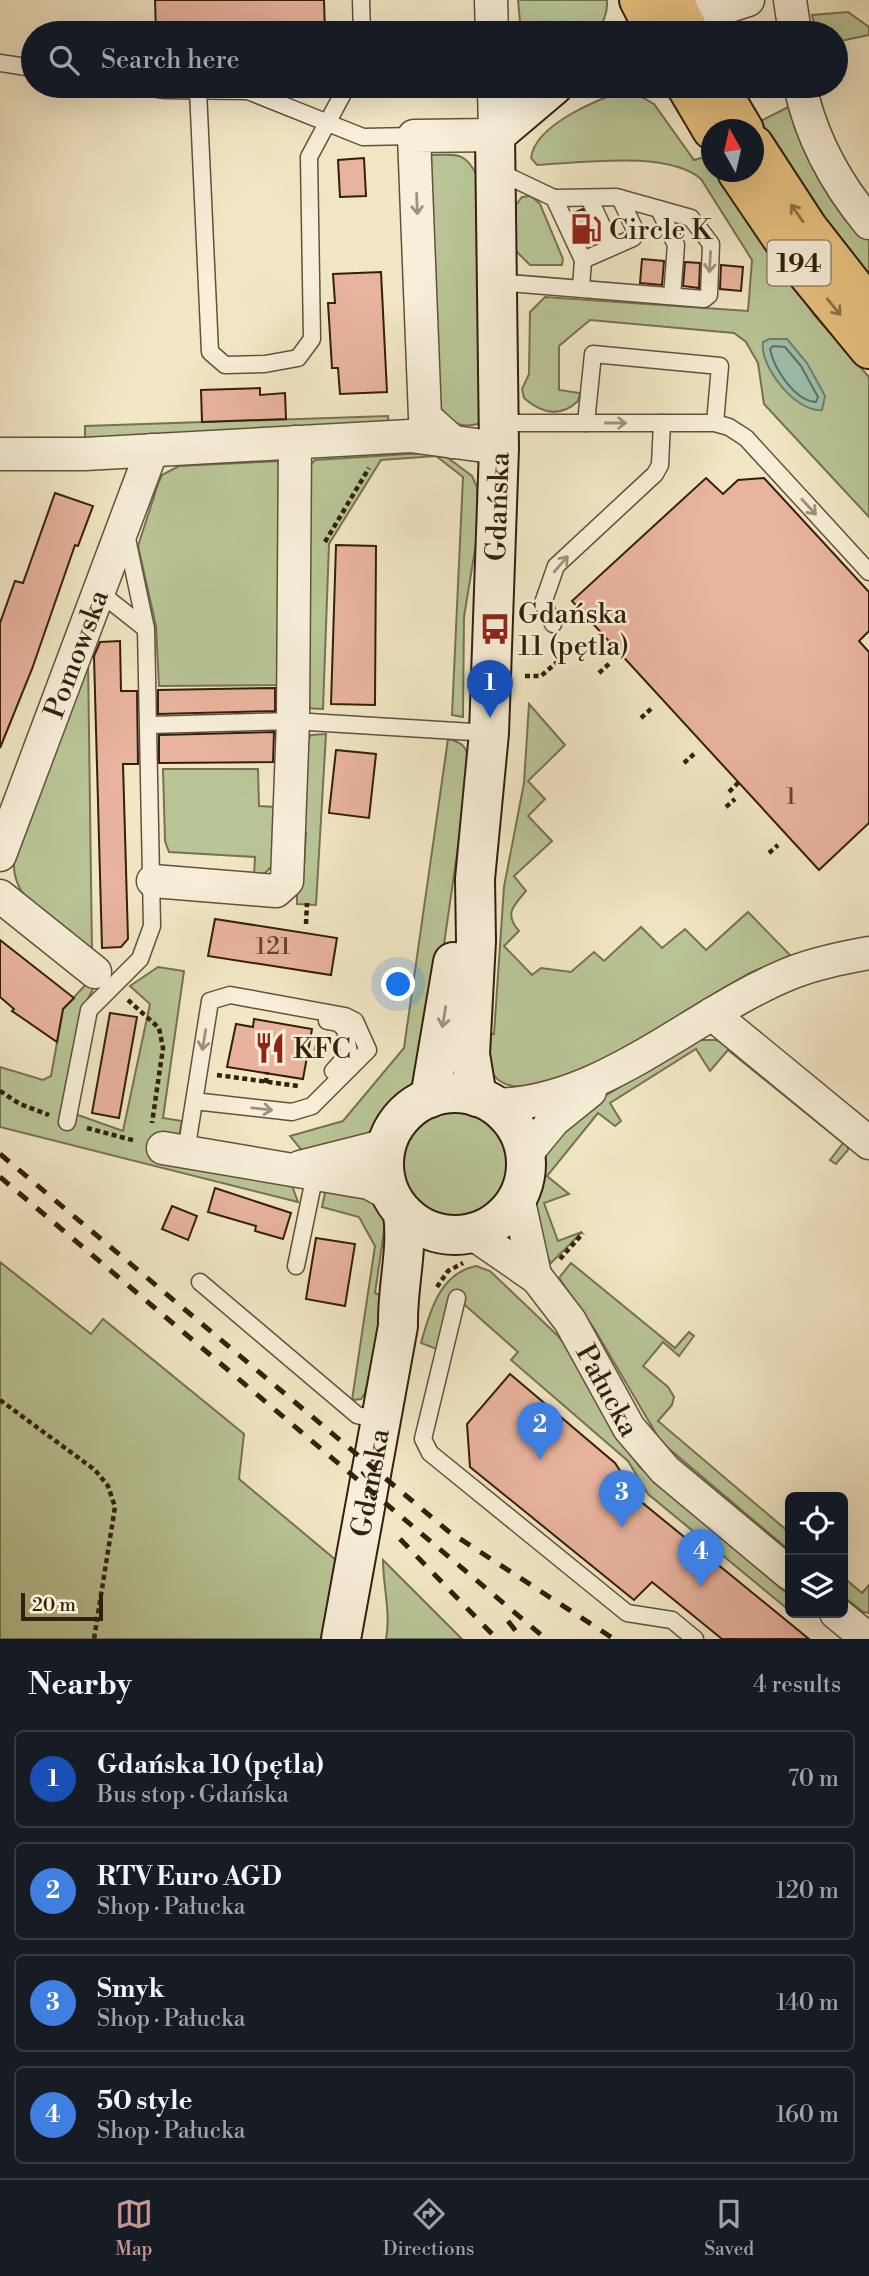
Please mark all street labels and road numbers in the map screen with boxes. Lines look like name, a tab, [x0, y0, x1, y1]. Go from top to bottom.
road number: 194	[768, 240, 830, 286]
street label: Gdańska	[479, 450, 518, 562]
street label: Pomowska	[37, 584, 117, 723]
street label: Pałucka	[567, 1338, 647, 1444]
street label: Gdańska	[344, 1425, 398, 1540]

